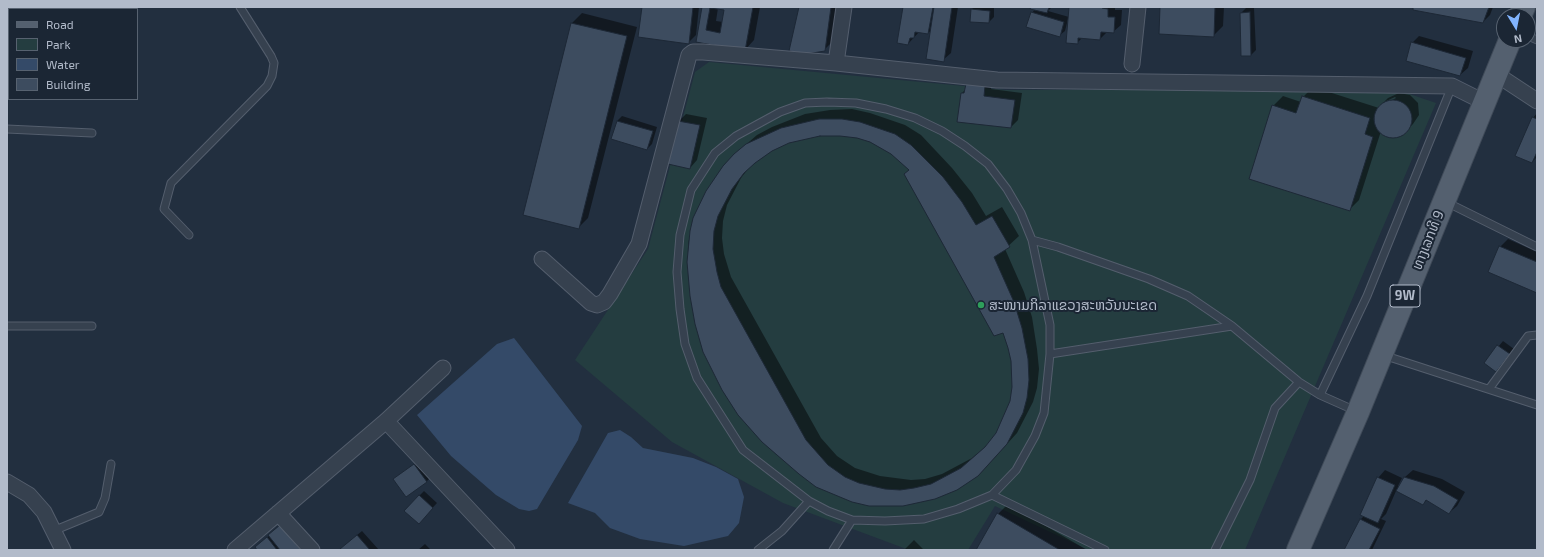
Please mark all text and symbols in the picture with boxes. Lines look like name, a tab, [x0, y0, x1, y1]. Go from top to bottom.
legend	[8, 8, 138, 100]
north arrow	[1496, 8, 1536, 48]
text: Road	[46, 17, 74, 31]
text: N	[1513, 32, 1523, 46]
text: Park	[46, 37, 71, 51]
text: Water	[46, 57, 80, 71]
text: Building	[46, 77, 90, 91]
street label: ທາງເລກທີ 9	[1409, 208, 1447, 272]
road number: 9W	[1390, 285, 1420, 307]
place label: ສະໜາມກິລາແຂວງສະຫວັນນະເຂດ	[989, 297, 1157, 313]
marker: ສະໜາມກິລາແຂວງສະຫວັນນະເຂດ	[976, 300, 986, 310]

